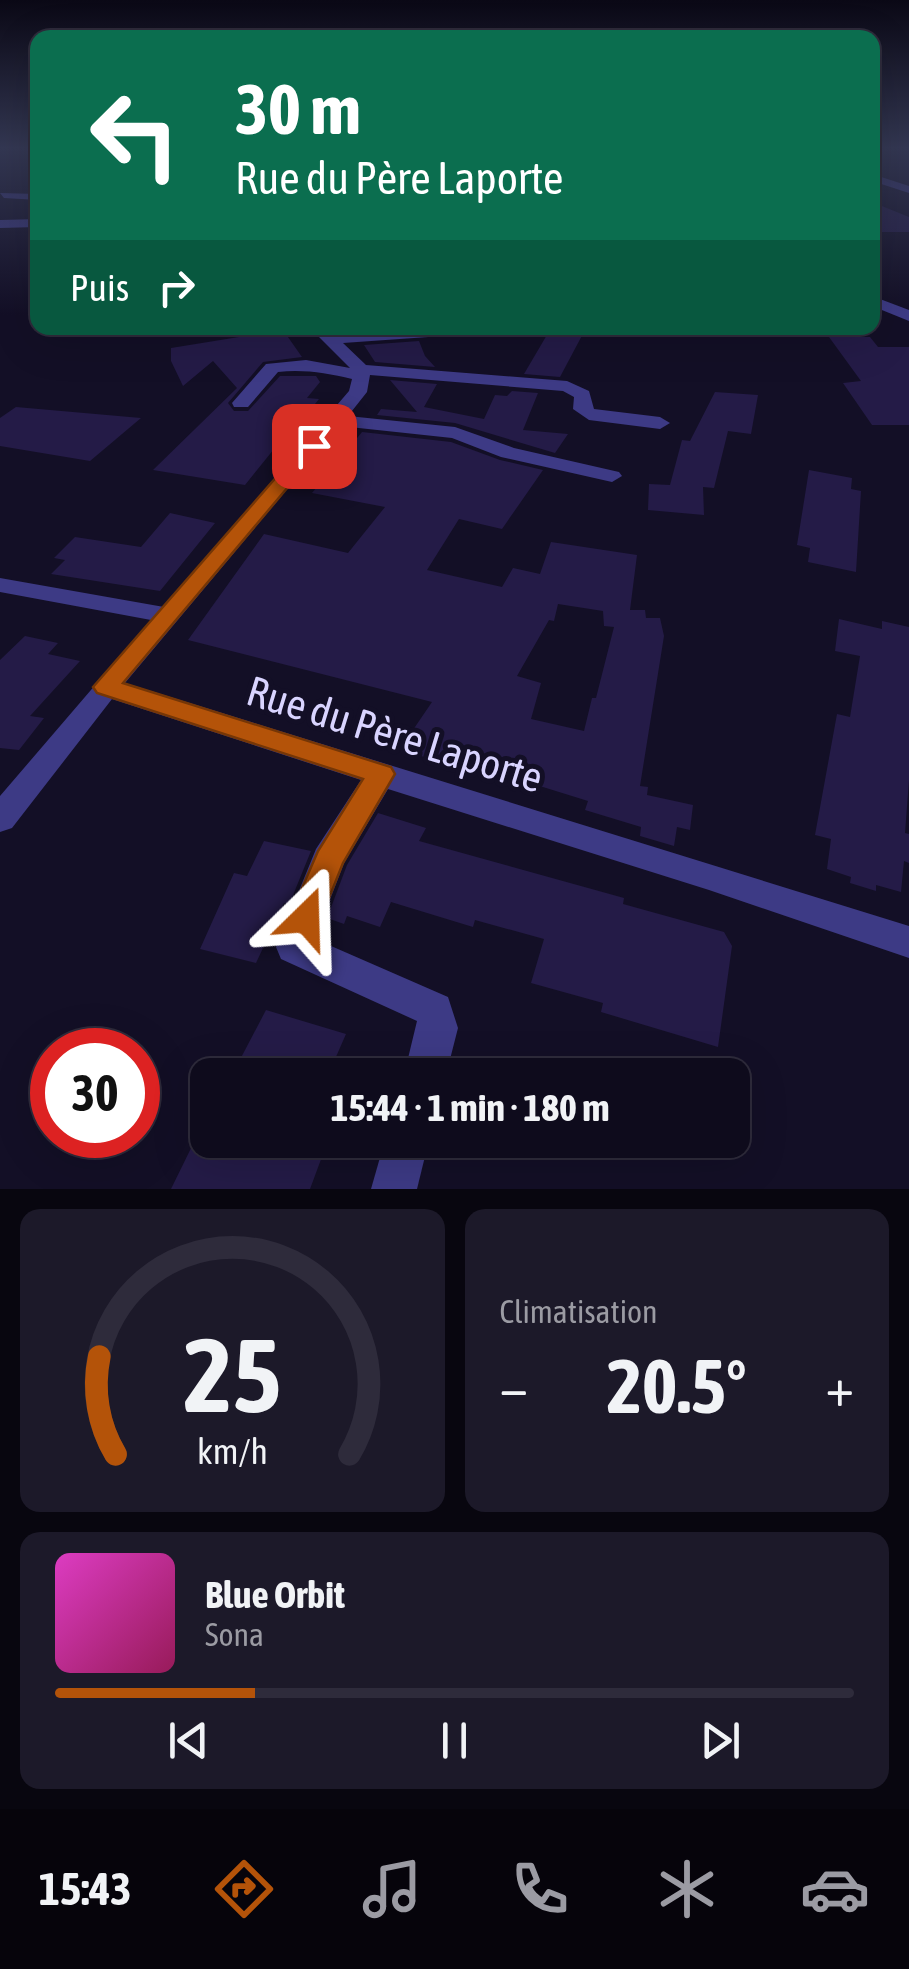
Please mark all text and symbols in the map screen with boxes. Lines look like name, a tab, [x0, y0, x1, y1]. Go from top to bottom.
text: 30 m	[235, 69, 361, 149]
icon: left	[70, 70, 200, 200]
text: Rue du Père Laporte	[235, 152, 564, 204]
icon: right	[149, 260, 204, 315]
text: Puis	[70, 266, 129, 309]
pin	[272, 404, 357, 489]
icon: arrive	[287, 419, 342, 474]
street label: Rue du Père Laporte	[241, 666, 549, 802]
position arrow	[254, 866, 358, 970]
speed limit sign: 30	[30, 1028, 160, 1158]
text: 15:44 · 1 min · 180 m	[330, 1086, 610, 1129]
text: Climatisation	[500, 1293, 658, 1330]
text: 25	[183, 1315, 281, 1434]
text: 20.5°	[607, 1343, 747, 1429]
text: −	[500, 1355, 528, 1418]
text: +	[825, 1355, 854, 1418]
text: km/h	[197, 1431, 268, 1472]
text: Blue Orbit	[205, 1573, 345, 1616]
text: Sona	[205, 1616, 264, 1653]
icon: previous	[161, 1713, 216, 1768]
icon: pause	[427, 1713, 482, 1768]
icon: next	[693, 1713, 748, 1768]
icon: directions	[209, 1854, 279, 1924]
icon: music	[357, 1854, 427, 1924]
icon: phone	[505, 1854, 575, 1924]
icon: climate	[652, 1854, 722, 1924]
icon: car	[800, 1854, 870, 1924]
text: 15:43	[39, 1863, 131, 1915]

